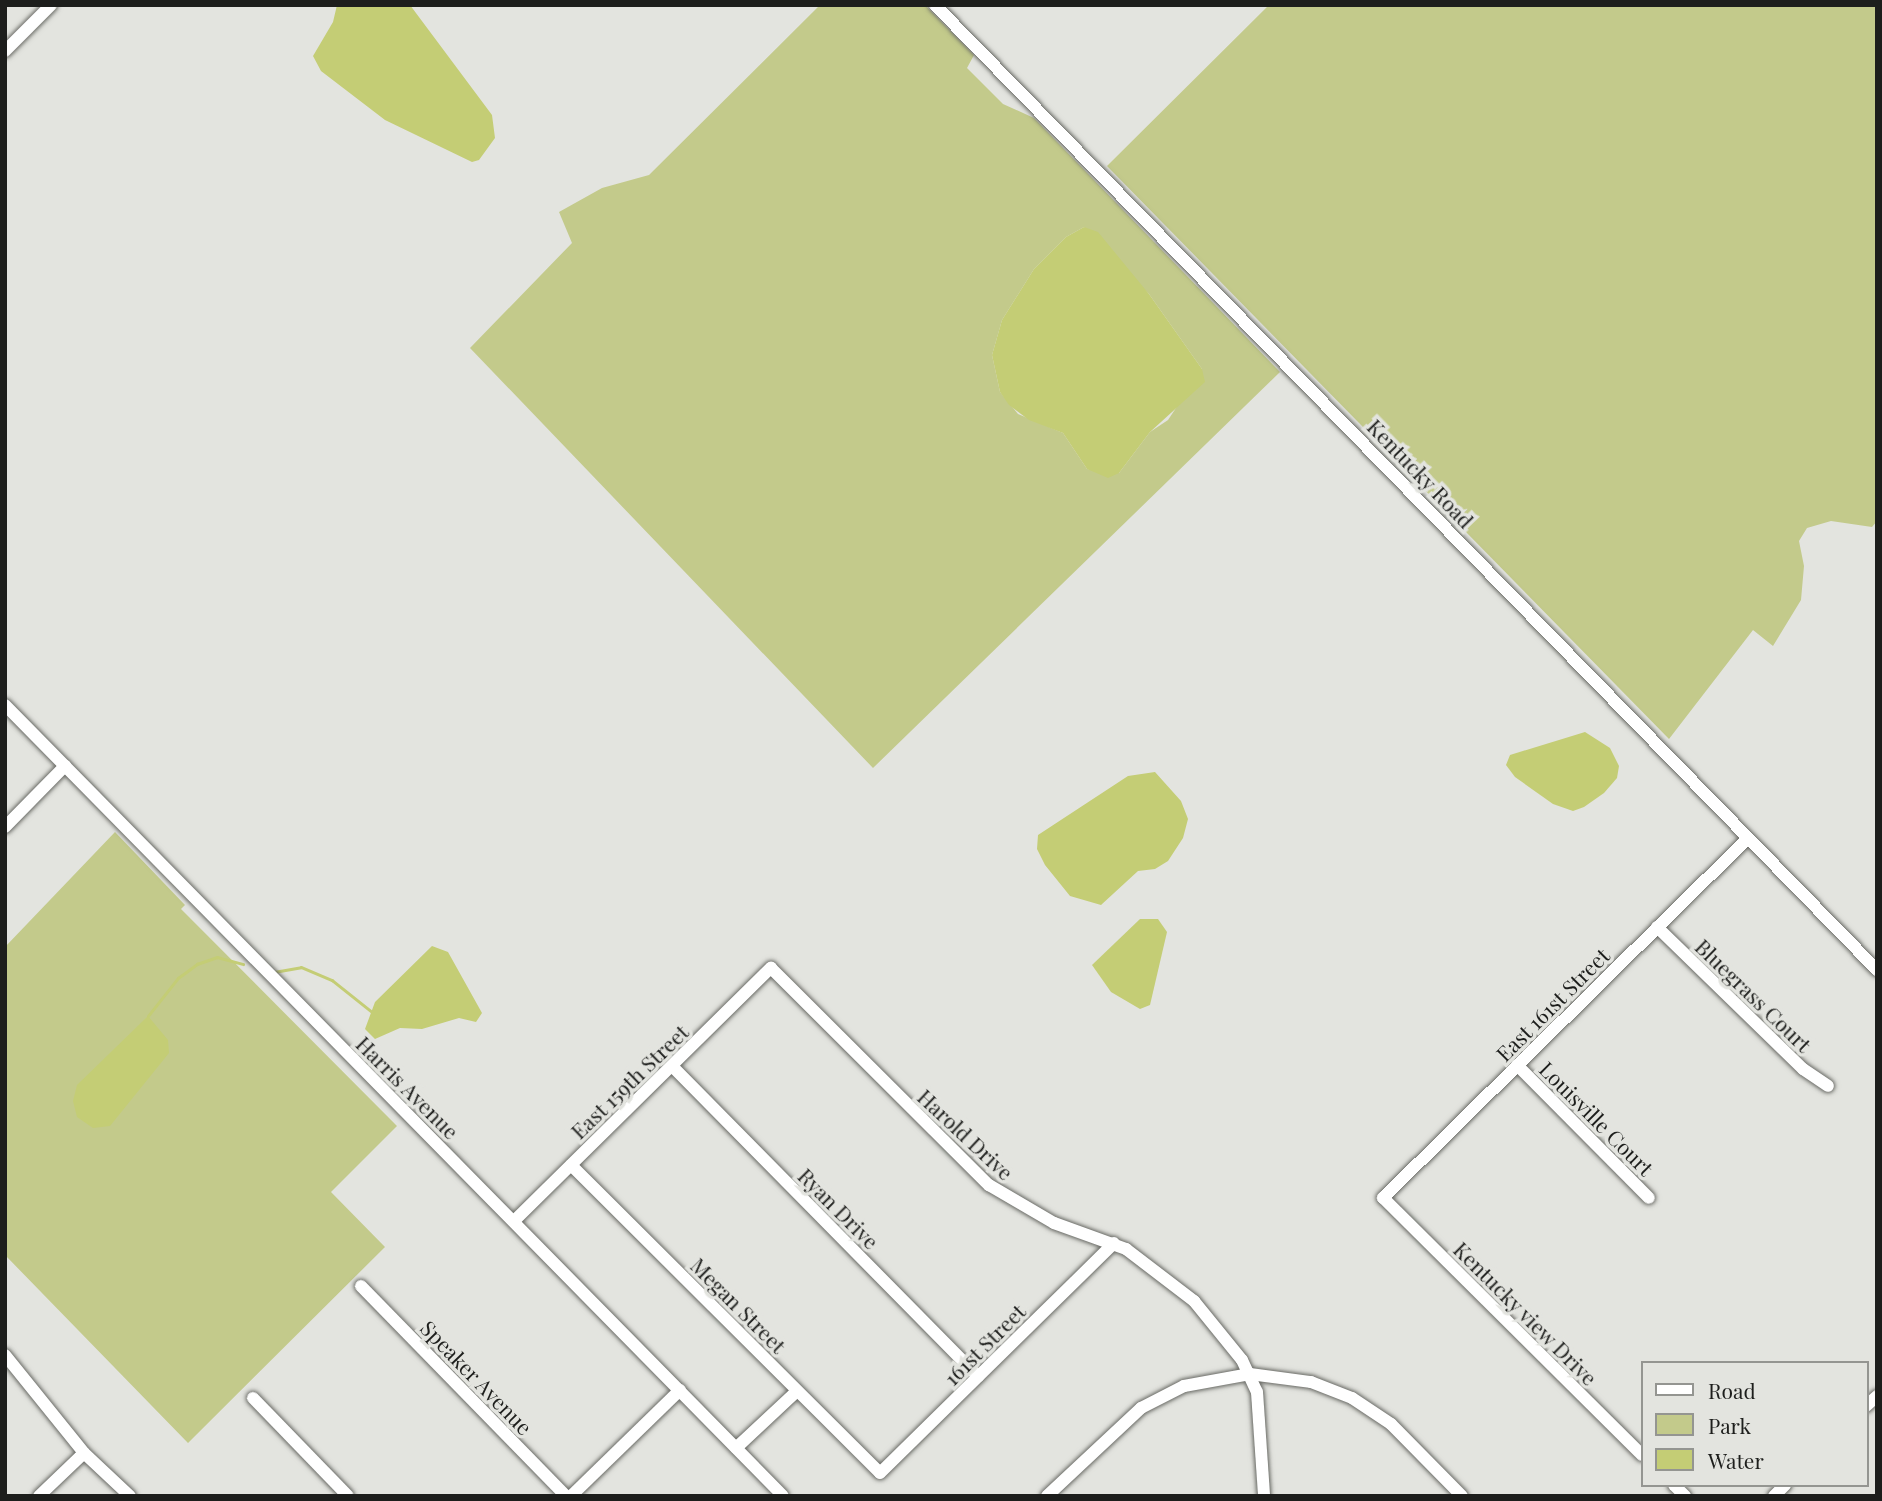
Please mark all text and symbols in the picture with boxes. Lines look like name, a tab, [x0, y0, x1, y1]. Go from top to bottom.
street label: Kentucky Road	[1363, 413, 1479, 533]
street label: Bluegrass Court	[1691, 933, 1817, 1057]
street label: East 161st Street	[1490, 942, 1614, 1066]
street label: East 159th Street	[565, 1019, 693, 1143]
street label: Harris Avenue	[351, 1030, 465, 1144]
street label: Louisville Court	[1535, 1056, 1659, 1180]
street label: Harold Drive	[913, 1083, 1019, 1185]
street label: Ryan Drive	[794, 1163, 884, 1253]
street label: Kentucky view Drive	[1449, 1236, 1603, 1390]
street label: Megan Street	[686, 1252, 792, 1358]
street label: 161st Street	[938, 1298, 1030, 1390]
street label: Speaker Avenue	[416, 1314, 538, 1440]
legend	[1640, 1361, 1868, 1487]
text: Road	[1708, 1376, 1756, 1404]
text: Park	[1708, 1411, 1751, 1439]
text: Water	[1708, 1446, 1764, 1474]

